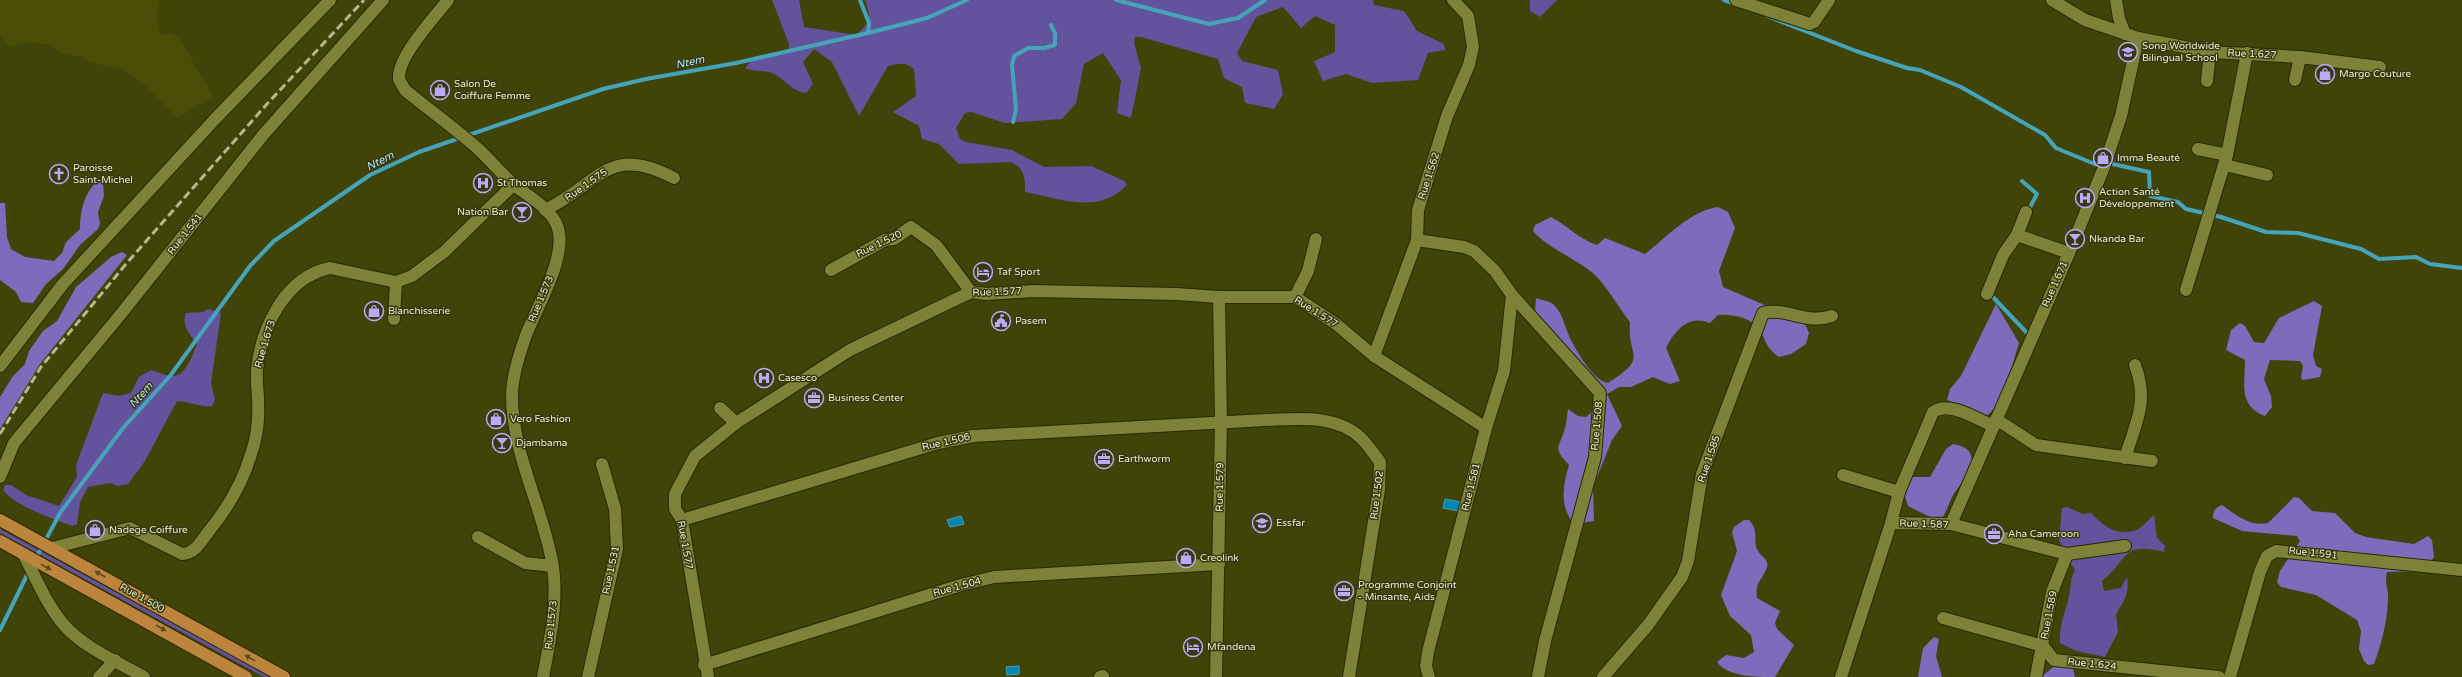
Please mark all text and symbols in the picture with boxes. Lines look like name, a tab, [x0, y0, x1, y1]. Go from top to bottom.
place label: Song Worldwide Bilingual School	[2142, 40, 2220, 64]
school or university icon: Song Worldwide Bilingual School	[2117, 41, 2139, 63]
street label: Rue 1.627	[2227, 47, 2277, 61]
water label: Ntem	[674, 52, 706, 71]
shop icon: Margo Couture	[2314, 63, 2336, 85]
place label: Margo Couture	[2339, 68, 2412, 80]
place label: Salon De Coiffure Femme	[454, 78, 531, 102]
shop icon: Salon De Coiffure Femme	[429, 79, 451, 101]
shop icon: Imma Beauté	[2092, 147, 2114, 169]
water label: Ntem	[364, 148, 397, 173]
street label: Rue 1.562	[1416, 151, 1442, 201]
place label: Imma Beauté	[2117, 152, 2180, 164]
place label: Paroisse Saint-Michel	[73, 162, 133, 186]
church icon: Paroisse Saint-Michel	[48, 163, 70, 185]
street label: Rue 1.575	[562, 166, 610, 204]
hospital icon: St Thomas	[472, 172, 494, 194]
place label: St Thomas	[497, 177, 547, 189]
place label: Action Santé Développement	[2099, 186, 2174, 210]
hospital icon: Action Santé Développement	[2074, 187, 2096, 209]
bar icon: Nation Bar	[511, 201, 533, 223]
place label: Nation Bar	[457, 206, 508, 218]
street label: Rue 1.541	[165, 211, 205, 257]
street label: Rue 1.520	[854, 228, 904, 260]
bar icon: Nkanda Bar	[2064, 228, 2086, 250]
place label: Nkanda Bar	[2089, 233, 2145, 245]
street label: Rue 1.671	[2040, 259, 2070, 309]
hotel icon: Taf Sport	[972, 261, 994, 283]
place label: Taf Sport	[997, 266, 1041, 278]
street label: Rue 1.573	[526, 274, 556, 324]
street label: Rue 1.577	[972, 285, 1022, 299]
street label: Rue 1.577	[1292, 294, 1340, 330]
shop icon: Blanchisserie	[363, 300, 385, 322]
place label: Blanchisserie	[388, 305, 451, 317]
public building icon: Pasem	[990, 310, 1012, 332]
place label: Pasem	[1015, 315, 1047, 327]
street label: Rue 1.673	[252, 319, 278, 369]
hospital icon: Casesco	[753, 367, 775, 389]
place label: Casesco	[778, 372, 817, 384]
water label: Ntem	[126, 379, 156, 410]
office icon: Business Center	[803, 387, 825, 409]
place label: Business Center	[828, 392, 904, 404]
street label: Rue 1.508	[1589, 401, 1605, 451]
shop icon: Vero Fashion	[485, 408, 507, 430]
place label: Vero Fashion	[510, 413, 571, 425]
street label: Rue 1.506	[921, 431, 971, 453]
bar icon: Djambama	[491, 432, 513, 454]
street label: Rue 1.585	[1695, 434, 1723, 484]
place label: Djambama	[516, 437, 567, 449]
office icon: Earthworm	[1093, 448, 1115, 470]
place label: Earthworm	[1118, 453, 1171, 465]
street label: Rue 1.579	[1214, 462, 1226, 512]
street label: Rue 1.581	[1459, 462, 1483, 512]
street label: Rue 1.502	[1368, 470, 1386, 520]
school or university icon: Essfar	[1251, 512, 1273, 534]
place label: Essfar	[1276, 517, 1305, 529]
street label: Rue 1.587	[1899, 517, 1949, 531]
shop icon: Nadege Coiffure	[84, 519, 106, 541]
street label: Rue 1.577	[675, 520, 695, 570]
office icon: Aha Cameroon	[1983, 523, 2005, 545]
place label: Nadege Coiffure	[109, 524, 188, 536]
place label: Aha Cameroon	[2008, 528, 2079, 540]
street label: Rue 1.591	[2288, 544, 2338, 562]
street label: Rue 1.531	[600, 545, 622, 595]
shop icon: Creolink	[1175, 547, 1197, 569]
place label: Creolink	[1200, 552, 1239, 564]
one-way arrow	[41, 564, 52, 570]
one-way arrow	[94, 571, 106, 578]
street label: Rue 1.504	[932, 575, 982, 599]
place label: Programme Conjoint - Minsante, Aids	[1358, 579, 1457, 603]
office icon: Programme Conjoint - Minsante, Aids	[1333, 580, 1355, 602]
street label: Rue 1.500	[118, 581, 166, 615]
street label: Rue 1.589	[2038, 590, 2060, 640]
street label: Rue 1.573	[542, 600, 560, 650]
one-way arrow	[155, 625, 167, 632]
hotel icon: Mfandena	[1182, 636, 1204, 658]
place label: Mfandena	[1207, 641, 1256, 653]
one-way arrow	[244, 654, 256, 661]
street label: Rue 1.624	[2067, 655, 2117, 673]

